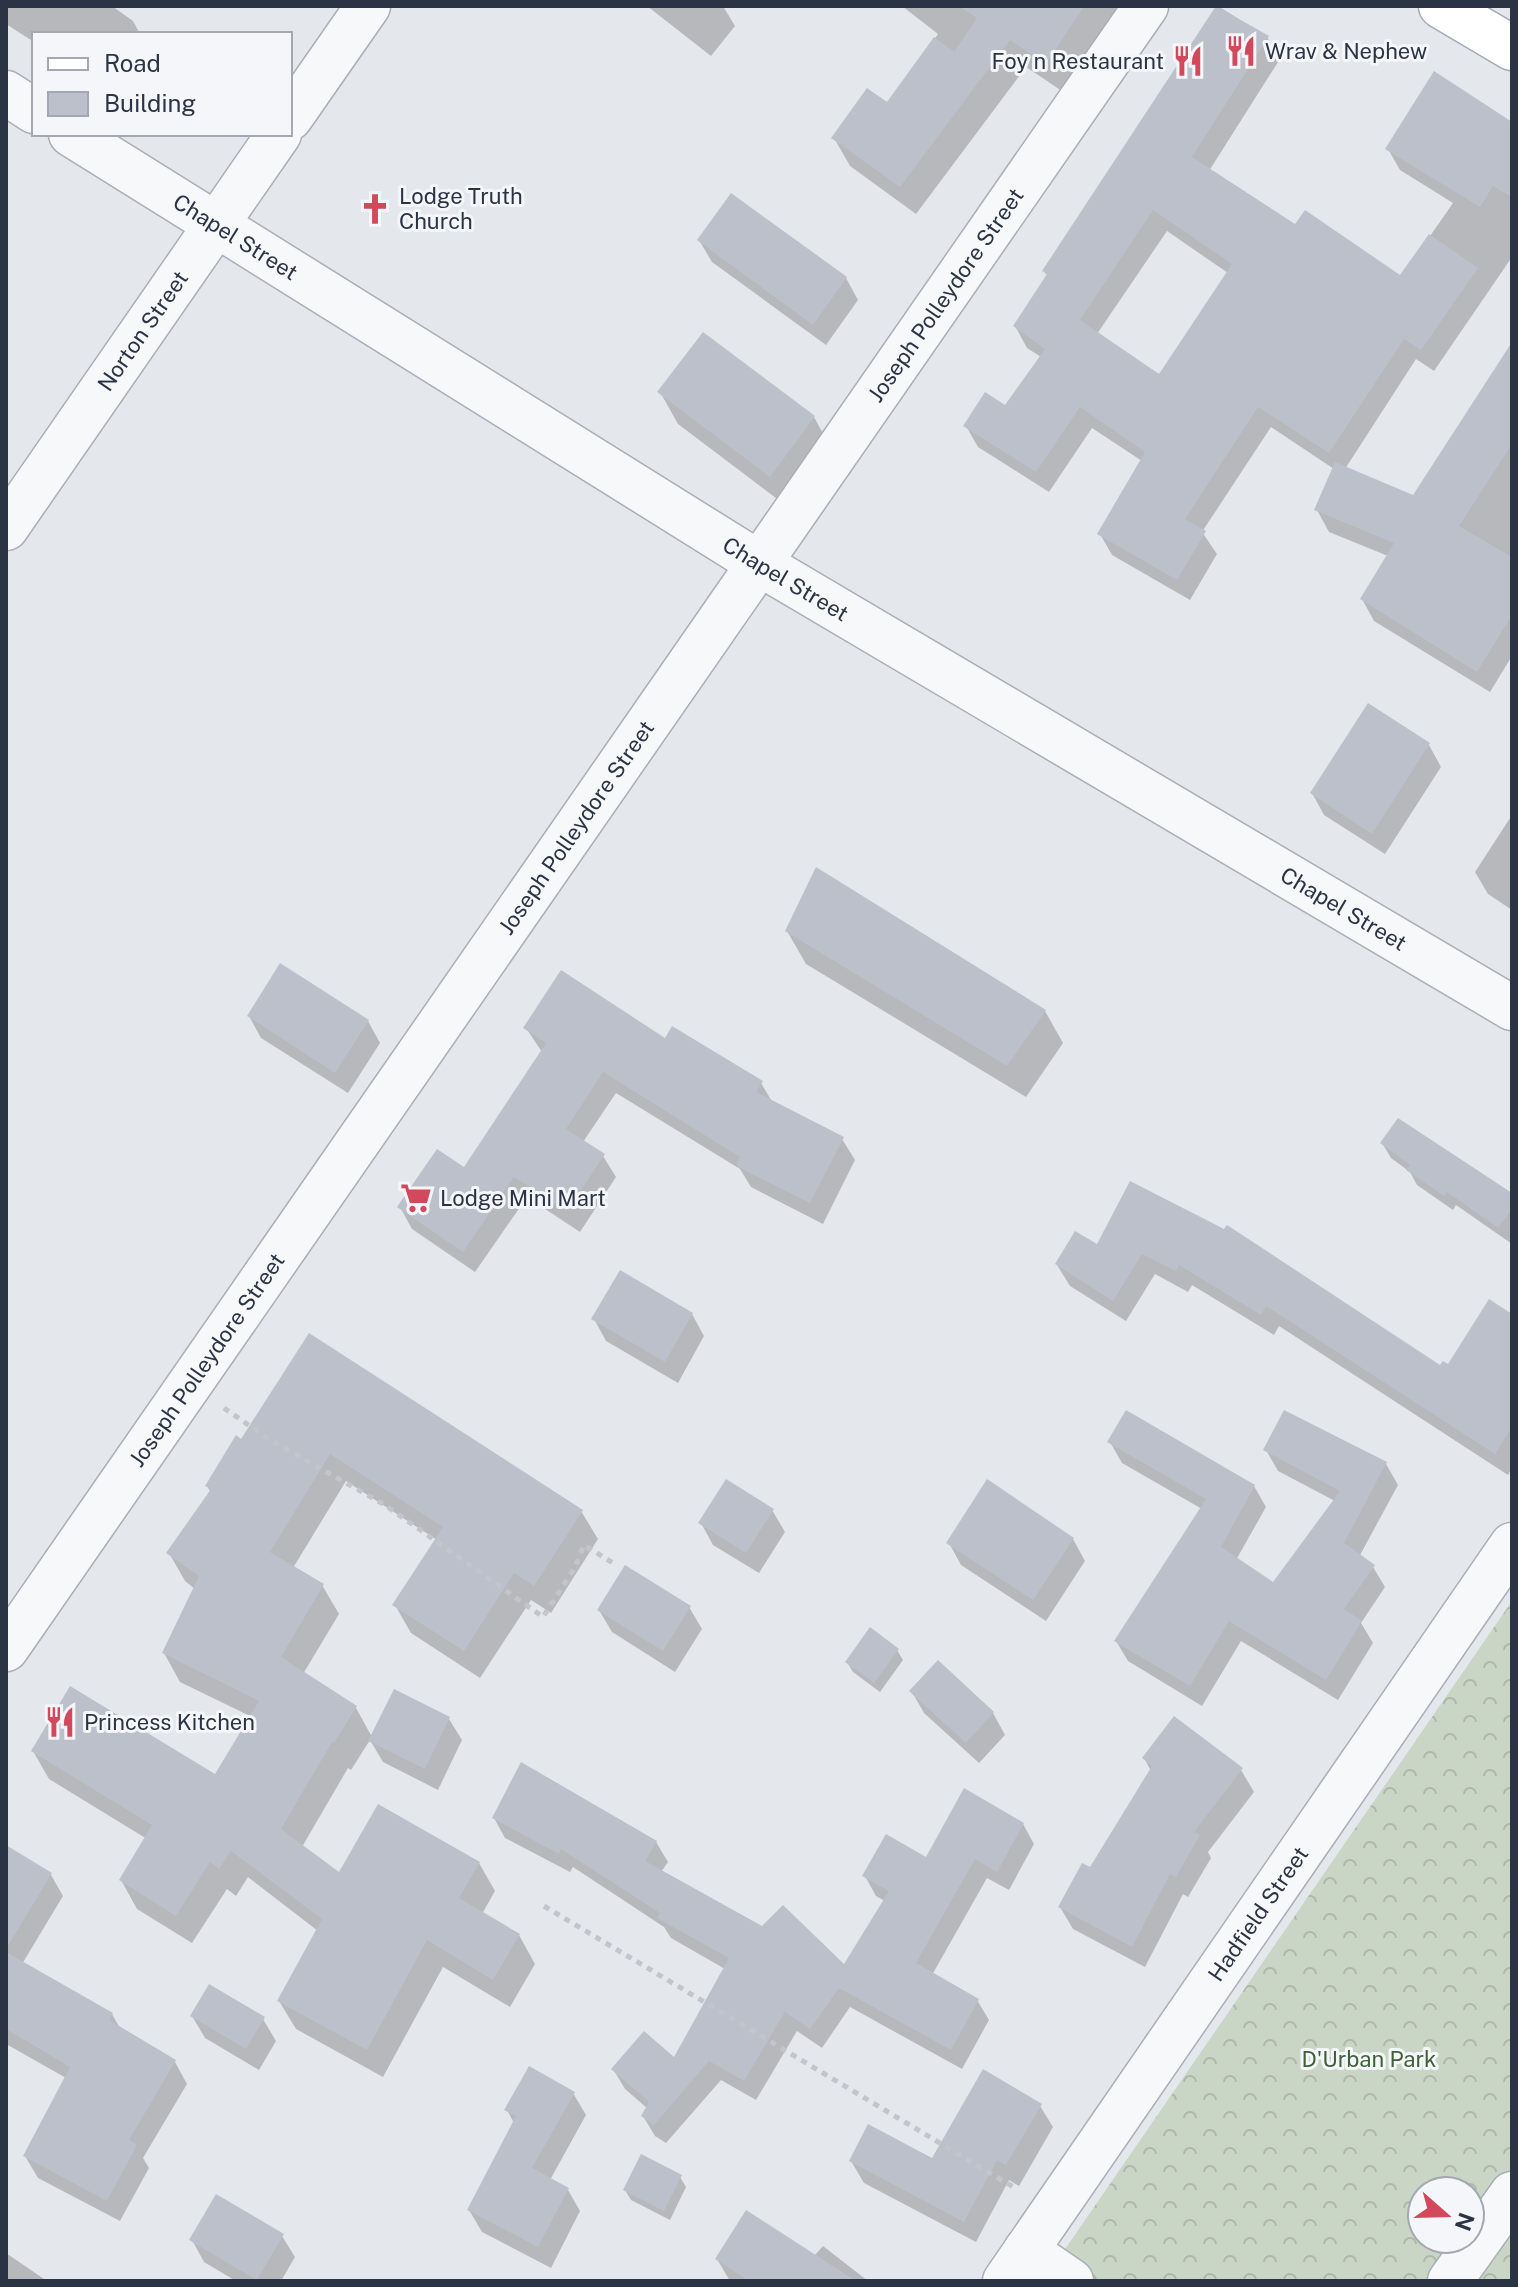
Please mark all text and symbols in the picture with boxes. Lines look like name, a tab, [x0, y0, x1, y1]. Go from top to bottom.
legend	[32, 32, 292, 136]
restaurant icon: Wrav & Nephew	[1224, 34, 1258, 68]
place label: Wrav & Nephew	[1265, 38, 1427, 64]
restaurant icon: Foy n Restaurant	[1171, 44, 1205, 78]
place label: Foy n Restaurant	[991, 48, 1164, 74]
text: Road	[104, 49, 161, 77]
text: Building	[104, 89, 196, 117]
place label: Lodge Truth Church	[399, 183, 523, 234]
street label: Joseph Polleydore Street	[862, 183, 1029, 407]
street label: Chapel Street	[169, 188, 303, 285]
church icon: Lodge Truth Church	[358, 192, 392, 226]
street label: Norton Street	[92, 266, 193, 396]
street label: Chapel Street	[718, 531, 853, 626]
street label: Joseph Polleydore Street	[493, 716, 659, 939]
street label: Chapel Street	[1276, 861, 1411, 956]
supermarket icon: Lodge Mini Mart	[399, 1181, 433, 1215]
place label: Lodge Mini Mart	[440, 1185, 606, 1211]
street label: Joseph Polleydore Street	[123, 1248, 290, 1472]
restaurant icon: Princess Kitchen	[43, 1705, 77, 1739]
place label: Princess Kitchen	[84, 1709, 255, 1735]
street label: Hadfield Street	[1203, 1841, 1313, 1986]
park label: D'Urban Park	[1302, 2046, 1436, 2072]
north arrow	[1406, 2175, 1486, 2255]
text: N	[1450, 2209, 1480, 2234]

